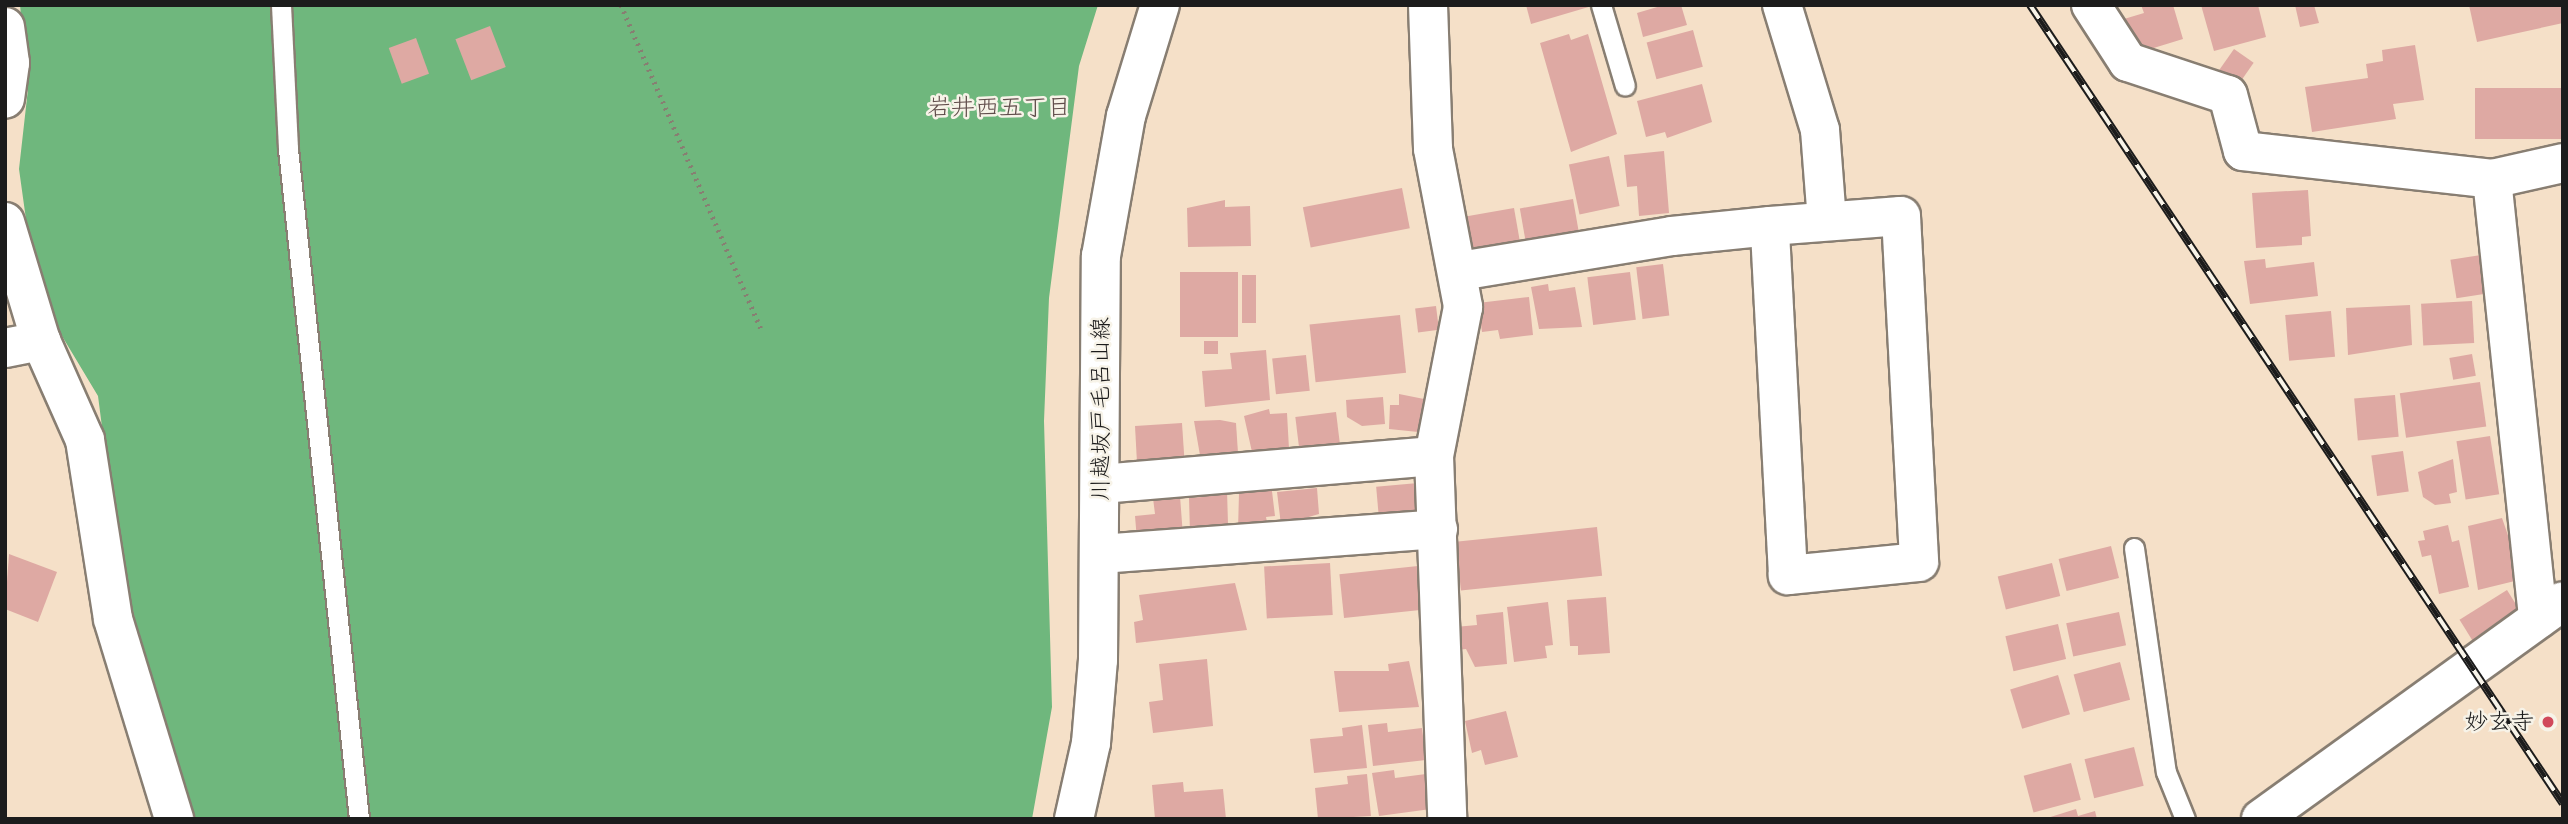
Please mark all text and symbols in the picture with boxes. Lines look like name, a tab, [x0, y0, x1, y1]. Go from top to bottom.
district label: 岩井西五丁目	[927, 94, 1071, 122]
street label: 川越坂戸毛呂山線	[1087, 317, 1115, 501]
place label: 妙玄寺	[2465, 708, 2534, 736]
marker: 妙玄寺	[2540, 714, 2556, 730]

